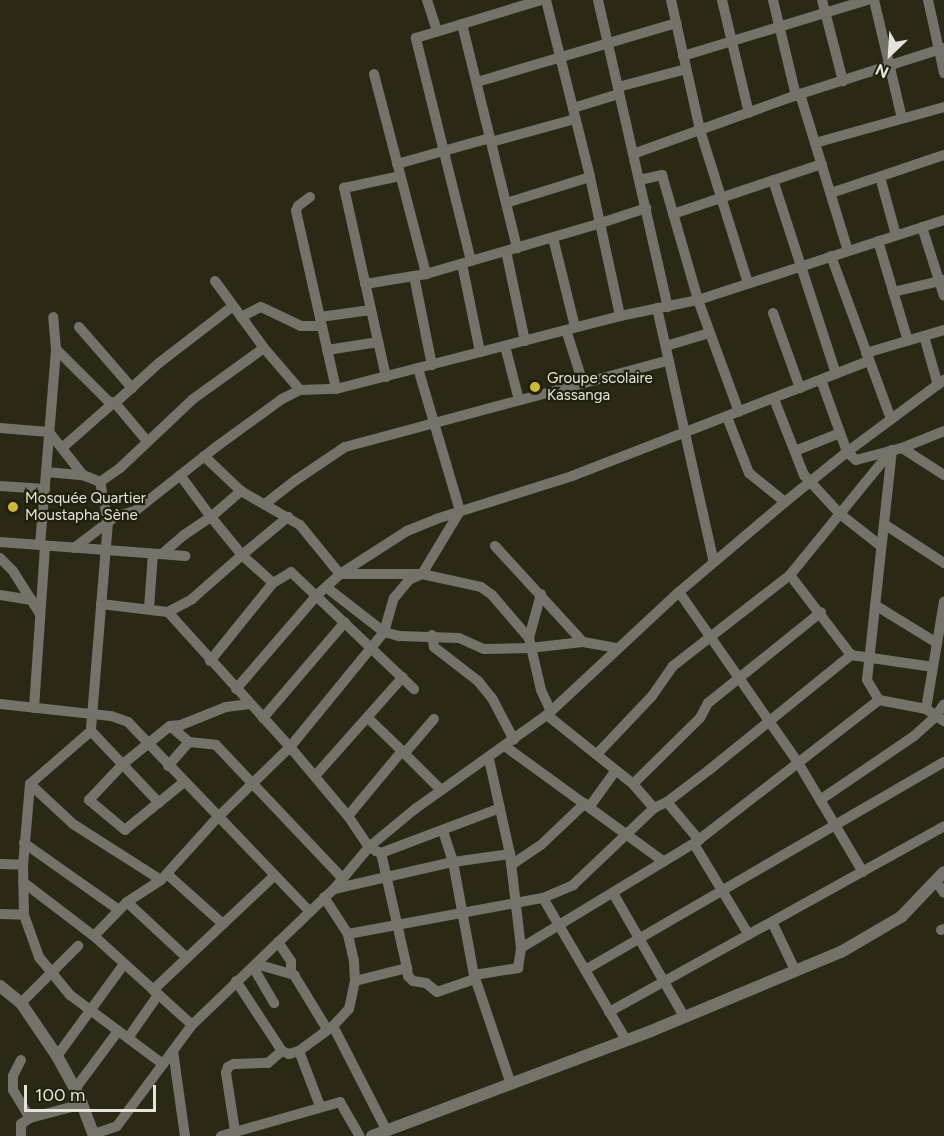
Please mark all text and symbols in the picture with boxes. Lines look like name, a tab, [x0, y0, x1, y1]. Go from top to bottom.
north arrow	[860, 24, 920, 84]
text: N	[873, 60, 892, 82]
place label: Groupe scolaire Kassanga	[547, 369, 653, 404]
marker: Groupe scolaire Kassanga	[528, 380, 542, 394]
place label: Mosquée Quartier Moustapha Sène	[25, 489, 146, 524]
marker: Mosquée Quartier Moustapha Sène	[6, 500, 20, 514]
scale bar	[27, 1073, 159, 1111]
text: 100 m	[35, 1084, 85, 1106]

